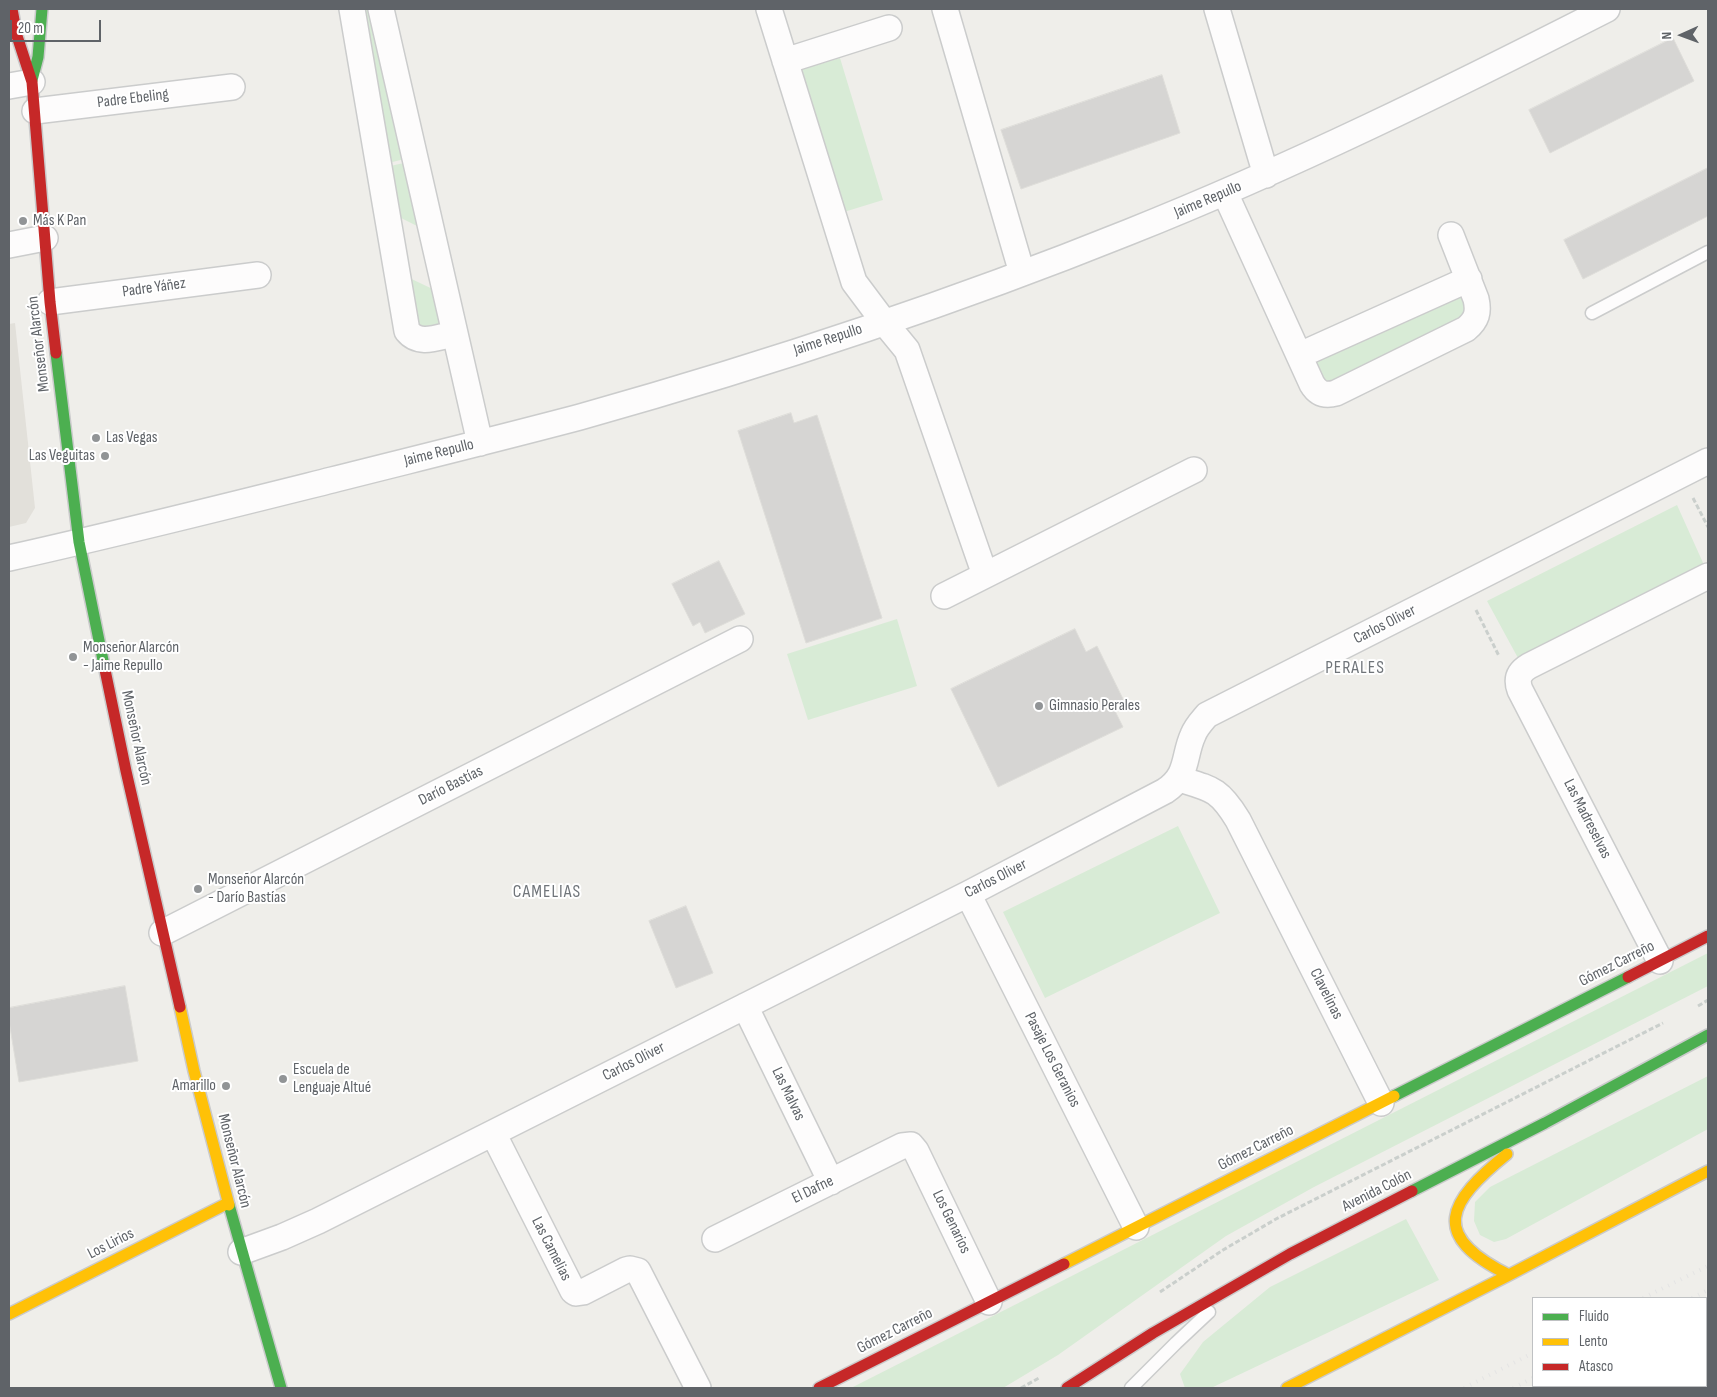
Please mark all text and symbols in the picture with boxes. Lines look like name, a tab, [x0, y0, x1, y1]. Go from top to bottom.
scale bar	[12, 10, 104, 42]
north arrow	[1657, 10, 1707, 60]
text: 20 m	[18, 19, 43, 38]
text: N	[1658, 32, 1675, 40]
street label: Padre Ebeling	[96, 85, 170, 113]
street label: Jaime Repullo	[1171, 177, 1245, 223]
place label: Más K Pan	[33, 211, 86, 231]
marker: Más K Pan	[17, 215, 29, 227]
street label: Padre Yáñez	[121, 274, 187, 302]
street label: Monseñor Alarcón	[24, 295, 54, 393]
street label: Jaime Repullo	[791, 320, 865, 360]
place label: Las Vegas	[106, 428, 158, 448]
marker: Las Vegas	[90, 432, 102, 444]
street label: Jaime Repullo	[402, 435, 476, 471]
place label: Las Veguitas	[29, 446, 95, 466]
marker: Las Veguitas	[99, 450, 111, 462]
street label: Carlos Oliver	[1351, 601, 1419, 649]
place label: Monseñor Alarcón - Jaime Repullo	[83, 638, 179, 676]
marker: Monseñor Alarcón - Jaime Repullo	[67, 651, 79, 663]
district label: PERALES	[1324, 657, 1386, 679]
street label: Monseñor Alarcón	[117, 689, 155, 787]
place label: Gimnasio Perales	[1049, 696, 1140, 716]
marker: Gimnasio Perales	[1033, 700, 1045, 712]
street label: Darío Bastías	[416, 762, 486, 810]
street label: Las Madreselvas	[1559, 776, 1615, 862]
street label: Carlos Oliver	[962, 855, 1030, 903]
place label: Monseñor Alarcón - Darío Bastías	[208, 870, 304, 908]
district label: CAMELIAS	[512, 881, 582, 903]
marker: Monseñor Alarcón - Darío Bastías	[192, 883, 204, 895]
street label: Gómez Carreño	[1576, 937, 1658, 991]
street label: Clavelinas	[1305, 965, 1347, 1023]
street label: Pasaje Los Geranios	[1020, 1009, 1084, 1111]
street label: Carlos Oliver	[600, 1038, 668, 1086]
place label: Escuela de Lenguaje Altué	[293, 1060, 371, 1098]
street label: Las Malvas	[767, 1064, 809, 1124]
marker: Escuela de Lenguaje Altué	[277, 1073, 289, 1085]
place label: Amarillo	[172, 1076, 216, 1096]
marker: Amarillo	[220, 1080, 232, 1092]
street label: Monseñor Alarcón	[213, 1112, 255, 1210]
street label: Gómez Carreño	[1215, 1121, 1297, 1175]
street label: Avenida Colón	[1339, 1165, 1415, 1217]
street label: El Dafne	[789, 1172, 837, 1208]
street label: Los Genarios	[927, 1187, 975, 1257]
street label: Las Camelias	[527, 1214, 575, 1284]
street label: Los Lirios	[85, 1224, 137, 1264]
legend	[1532, 1297, 1707, 1387]
street label: Gómez Carreño	[854, 1304, 936, 1358]
text: Fluido	[1579, 1307, 1609, 1326]
text: Lento	[1579, 1332, 1608, 1351]
text: Atasco	[1579, 1357, 1613, 1376]

